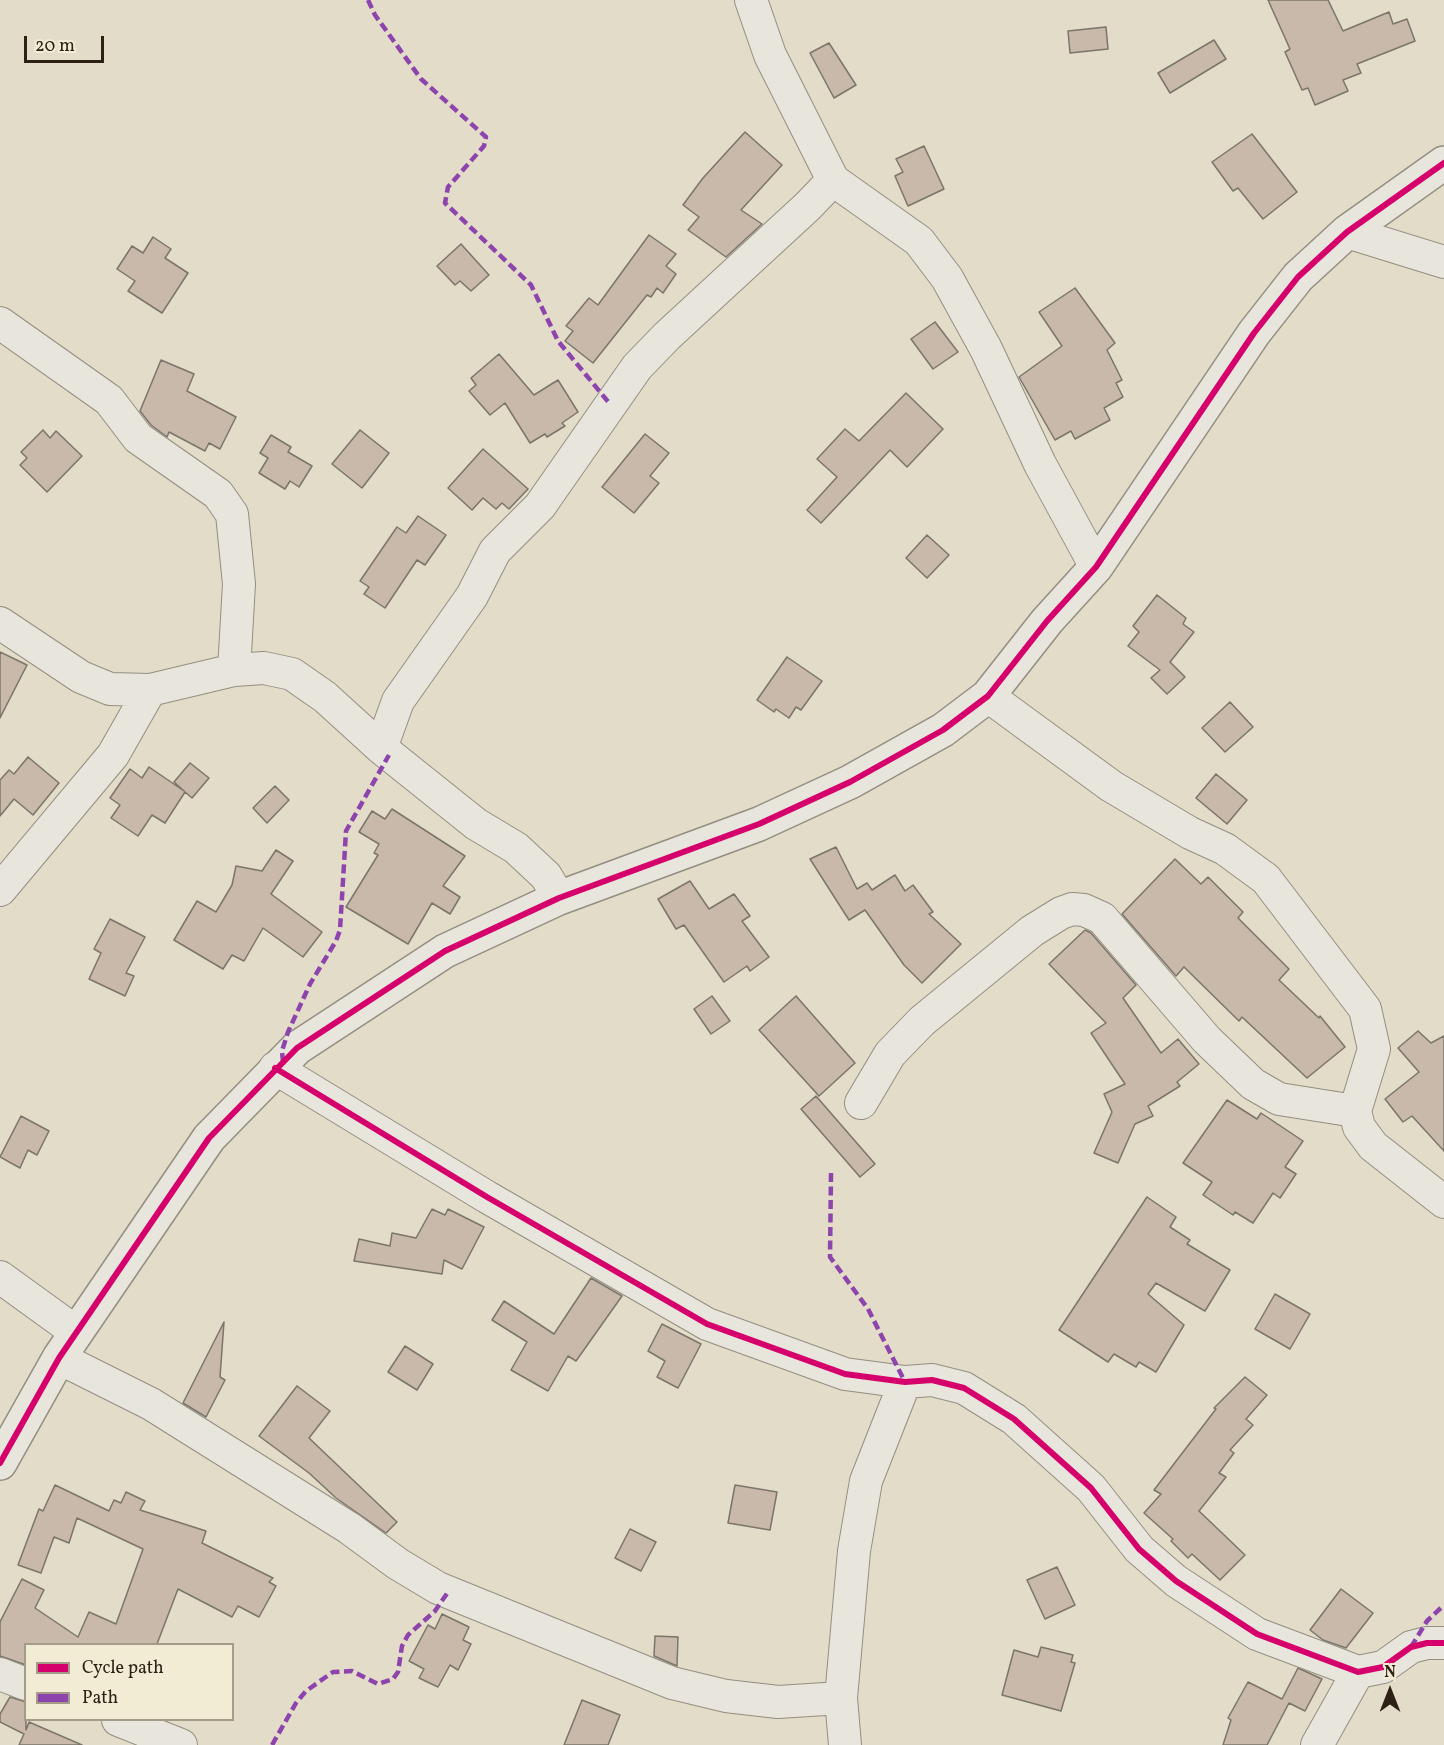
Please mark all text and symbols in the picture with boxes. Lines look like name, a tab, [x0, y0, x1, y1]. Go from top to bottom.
scale bar	[27, 24, 106, 62]
text: 20 m	[35, 34, 75, 59]
legend	[24, 1643, 234, 1721]
text: Cycle path	[82, 1656, 164, 1681]
north arrow	[1360, 1661, 1420, 1721]
text: N	[1384, 1662, 1396, 1684]
text: Path	[82, 1686, 118, 1711]

